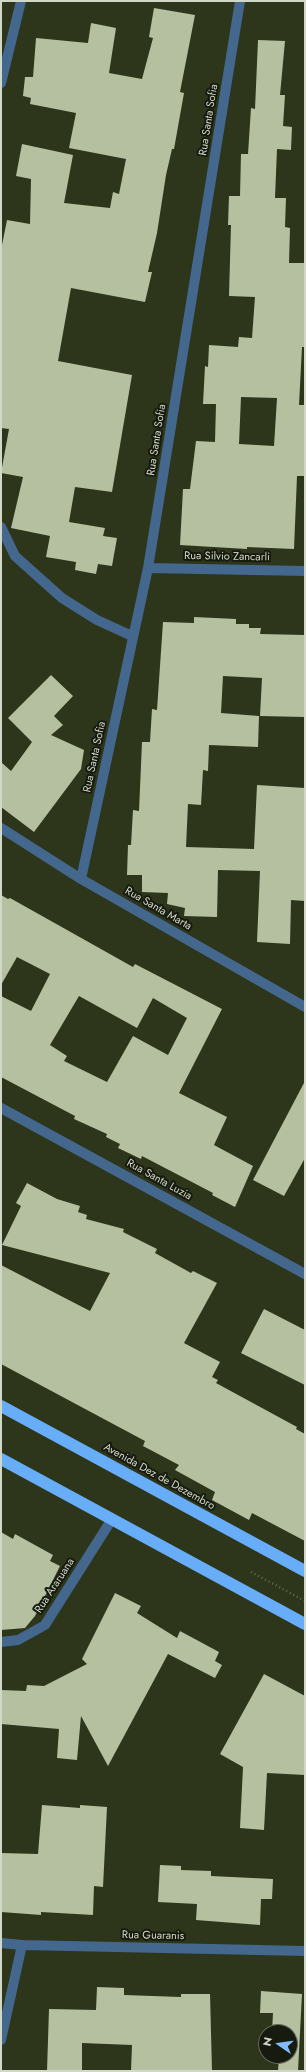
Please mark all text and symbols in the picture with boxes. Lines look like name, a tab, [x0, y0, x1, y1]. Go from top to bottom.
street label: Rua Santa Sofia	[197, 83, 221, 157]
street label: Rua Santa Sofia	[145, 403, 169, 477]
street label: Rua Silvio Zancarli	[184, 550, 270, 564]
street label: Rua Santa Sofia	[81, 720, 109, 794]
street label: Rua Santa Marta	[122, 885, 194, 933]
street label: Rua Santa Luzia	[124, 1157, 194, 1203]
street label: Avenida Dez de Dezembro	[101, 1441, 217, 1513]
street label: Rua Araruana	[32, 1556, 78, 1616]
street label: Rua Guaranis	[122, 1929, 184, 1943]
north arrow	[258, 2024, 298, 2064]
text: N	[259, 2035, 276, 2048]

